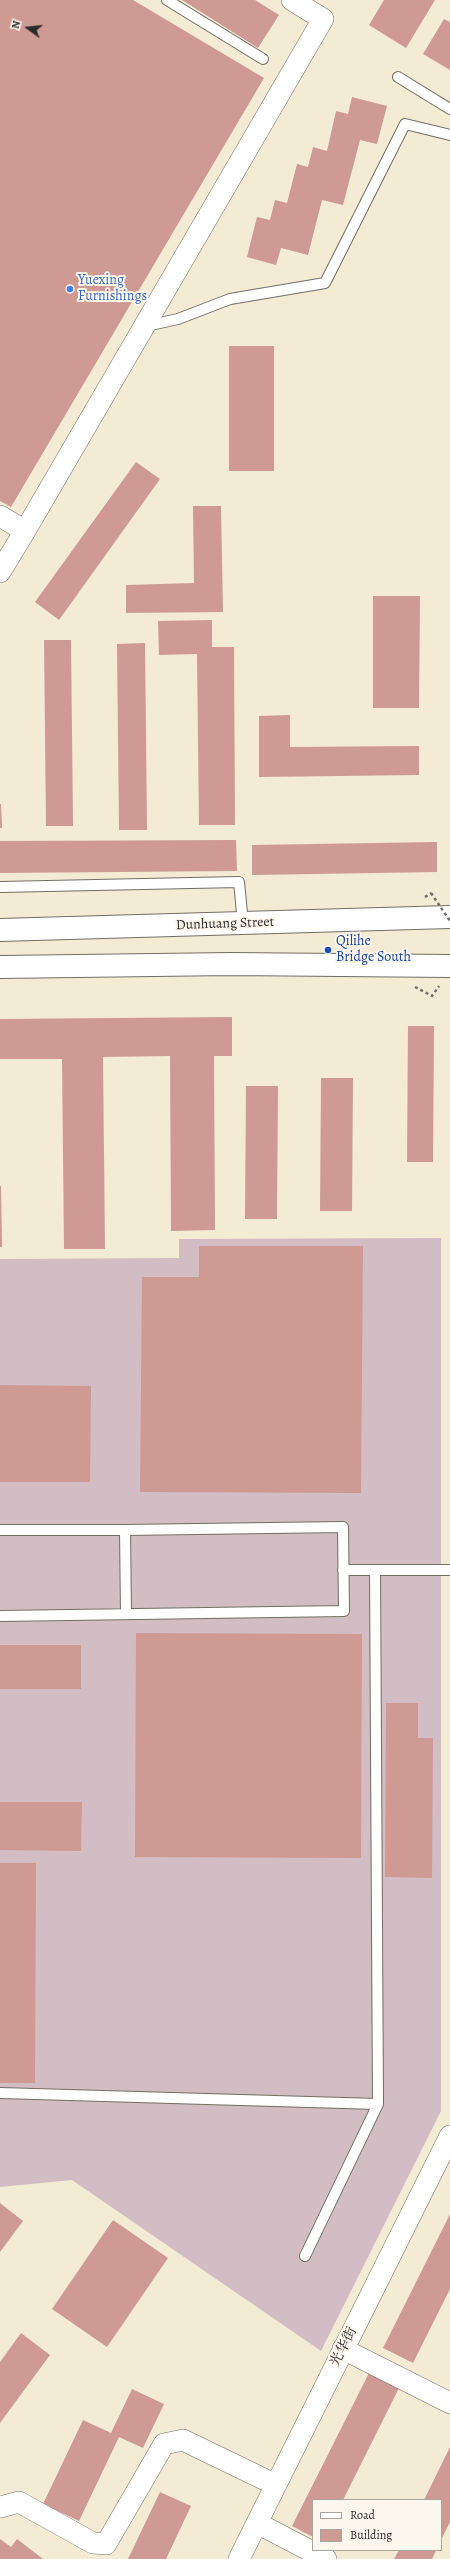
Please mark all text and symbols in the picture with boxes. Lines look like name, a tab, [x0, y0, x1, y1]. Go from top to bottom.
north arrow	[8, 8, 48, 48]
text: N	[8, 19, 24, 31]
place label: Yuexing Furnishings	[78, 273, 147, 306]
marker: Yuexing Furnishings	[65, 284, 75, 294]
street label: Dunhuang Street	[175, 914, 275, 934]
place label: Qilihe Bridge South	[336, 934, 411, 966]
marker: Qilihe Bridge South	[323, 945, 333, 955]
street label: 光华街	[327, 2324, 361, 2370]
legend	[312, 2499, 442, 2551]
text: Road	[350, 2507, 375, 2523]
text: Building	[350, 2527, 392, 2543]

